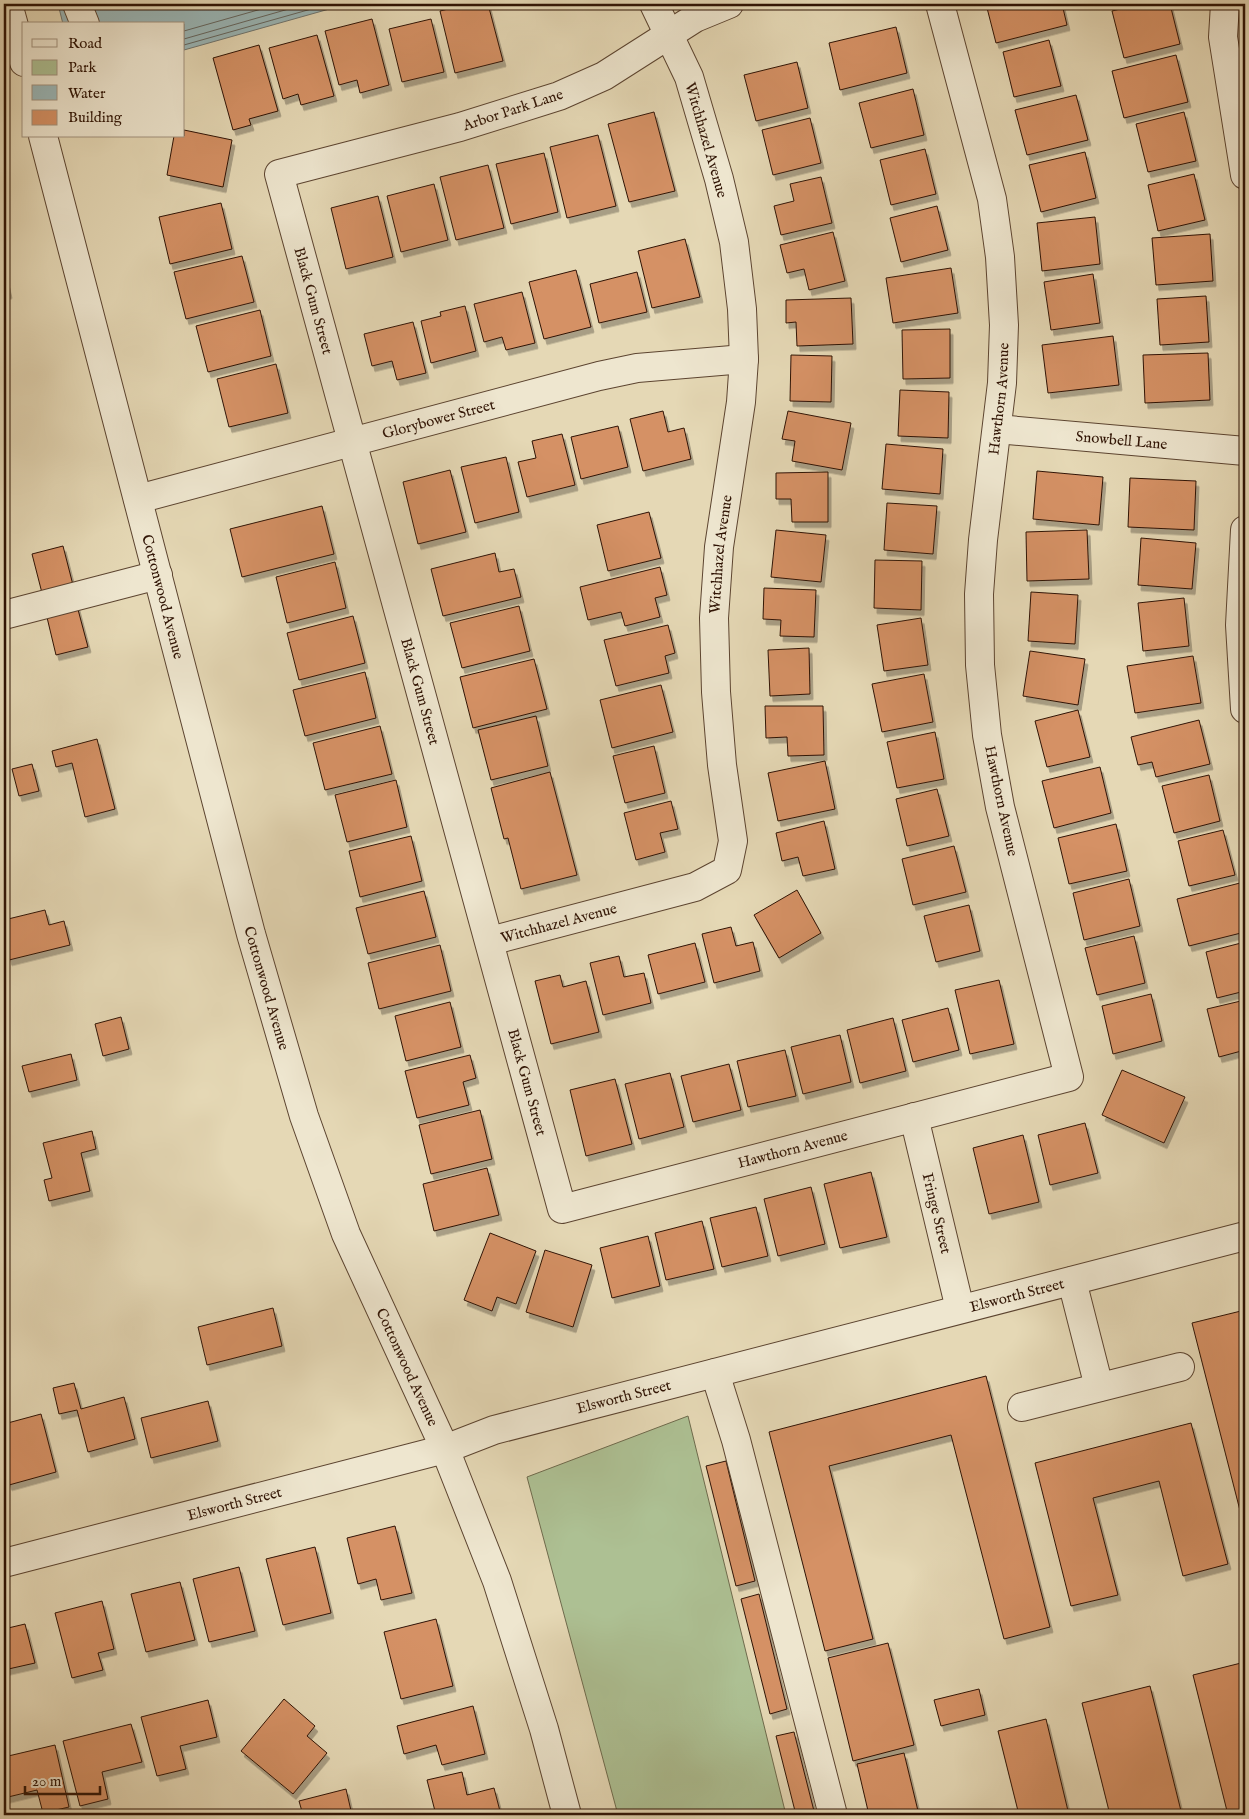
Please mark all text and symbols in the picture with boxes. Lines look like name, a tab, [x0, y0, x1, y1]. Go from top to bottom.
legend	[22, 22, 185, 138]
text: Road	[68, 34, 103, 53]
text: Park	[68, 58, 98, 77]
street label: Witchhazel Avenue	[680, 80, 732, 200]
text: Water	[68, 84, 106, 103]
street label: Arbor Park Lane	[460, 85, 566, 135]
text: Building	[68, 108, 123, 127]
street label: Black Gum Street	[290, 245, 337, 356]
street label: Hawthorn Avenue	[984, 342, 1013, 456]
street label: Glorybower Street	[380, 395, 497, 443]
street label: Snowbell Lane	[1075, 427, 1168, 454]
street label: Witchhazel Avenue	[705, 493, 736, 614]
street label: Cottonwood Avenue	[138, 532, 188, 661]
street label: Black Gum Street	[397, 636, 444, 747]
street label: Hawthorn Avenue	[980, 744, 1022, 858]
street label: Witchhazel Avenue	[498, 898, 619, 947]
street label: Cottonwood Avenue	[240, 924, 294, 1052]
street label: Black Gum Street	[504, 1026, 551, 1138]
street label: Hawthorn Avenue	[736, 1126, 850, 1172]
street label: Fringe Street	[918, 1171, 956, 1256]
street label: Elsworth Street	[968, 1274, 1066, 1316]
street label: Cottonwood Avenue	[372, 1305, 443, 1429]
street label: Elsworth Street	[574, 1375, 673, 1418]
street label: Elsworth Street	[185, 1482, 284, 1525]
scale bar	[25, 1764, 100, 1796]
text: 20 m	[32, 1772, 62, 1791]

